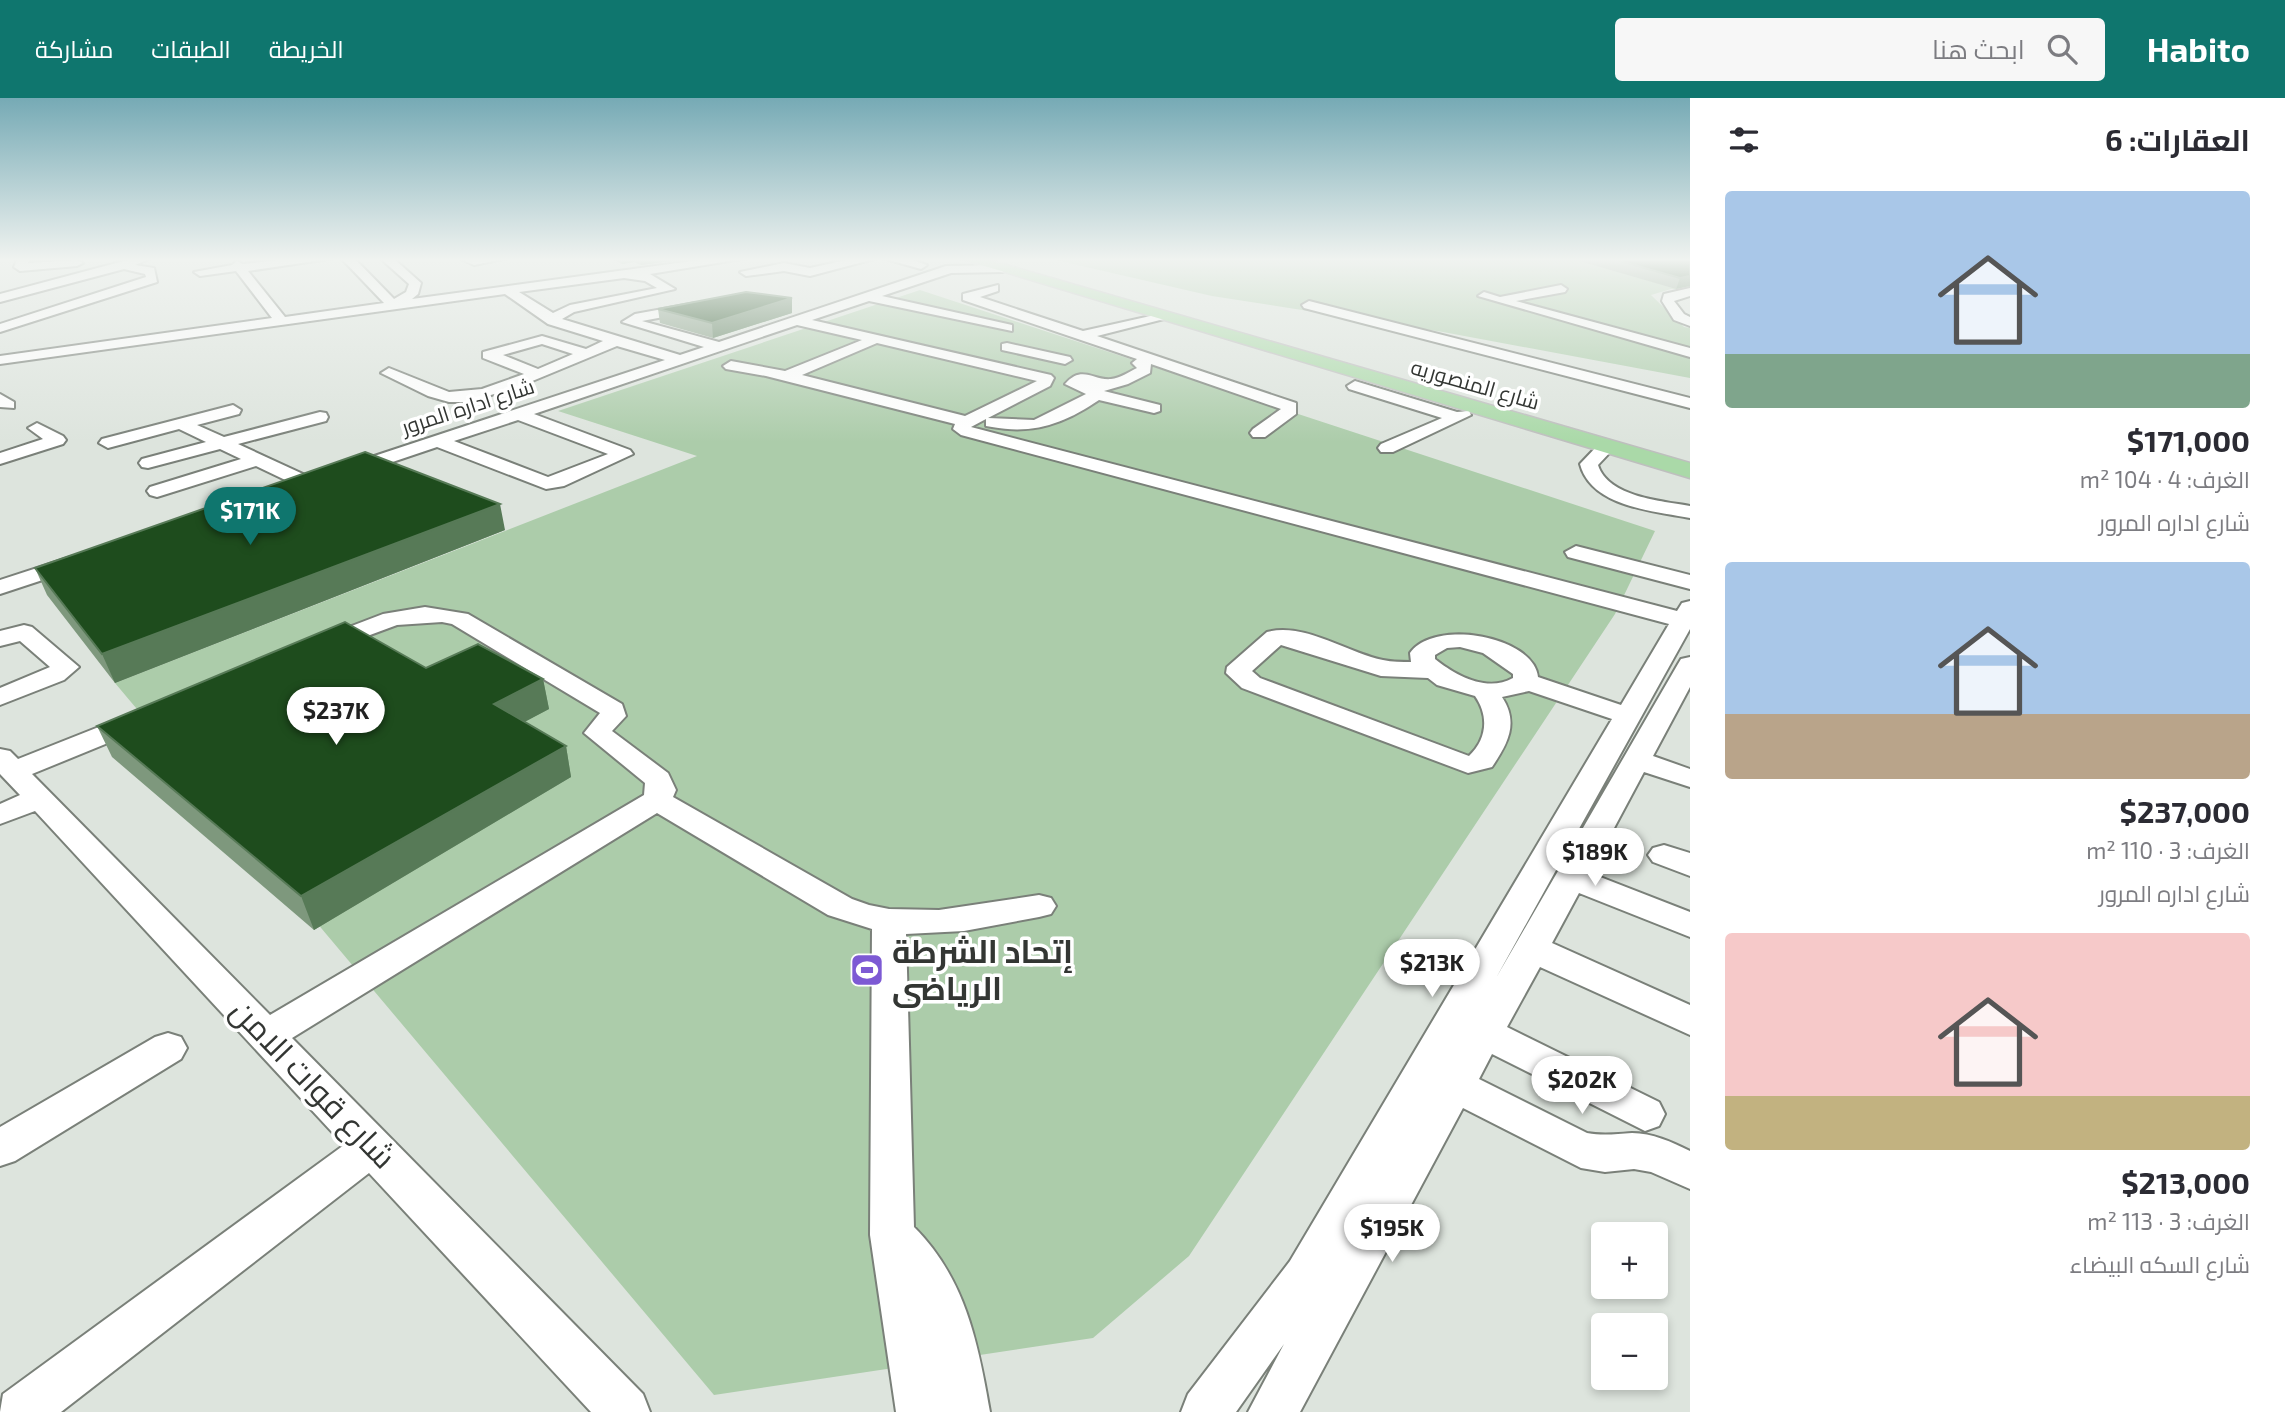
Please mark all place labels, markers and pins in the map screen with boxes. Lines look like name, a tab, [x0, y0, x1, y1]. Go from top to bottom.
pin: $171K	[201, 488, 299, 547]
pin: $237K	[287, 688, 385, 747]
pin: $189K	[1546, 828, 1644, 888]
place label: إتحاد الشرطة الرياضى	[892, 931, 1073, 1008]
pin: $213K	[1383, 940, 1481, 999]
sports icon: إتحاد الشرطة الرياضى	[848, 951, 886, 989]
pin: $202K	[1533, 1056, 1631, 1116]
pin: $195K	[1343, 1204, 1441, 1264]

